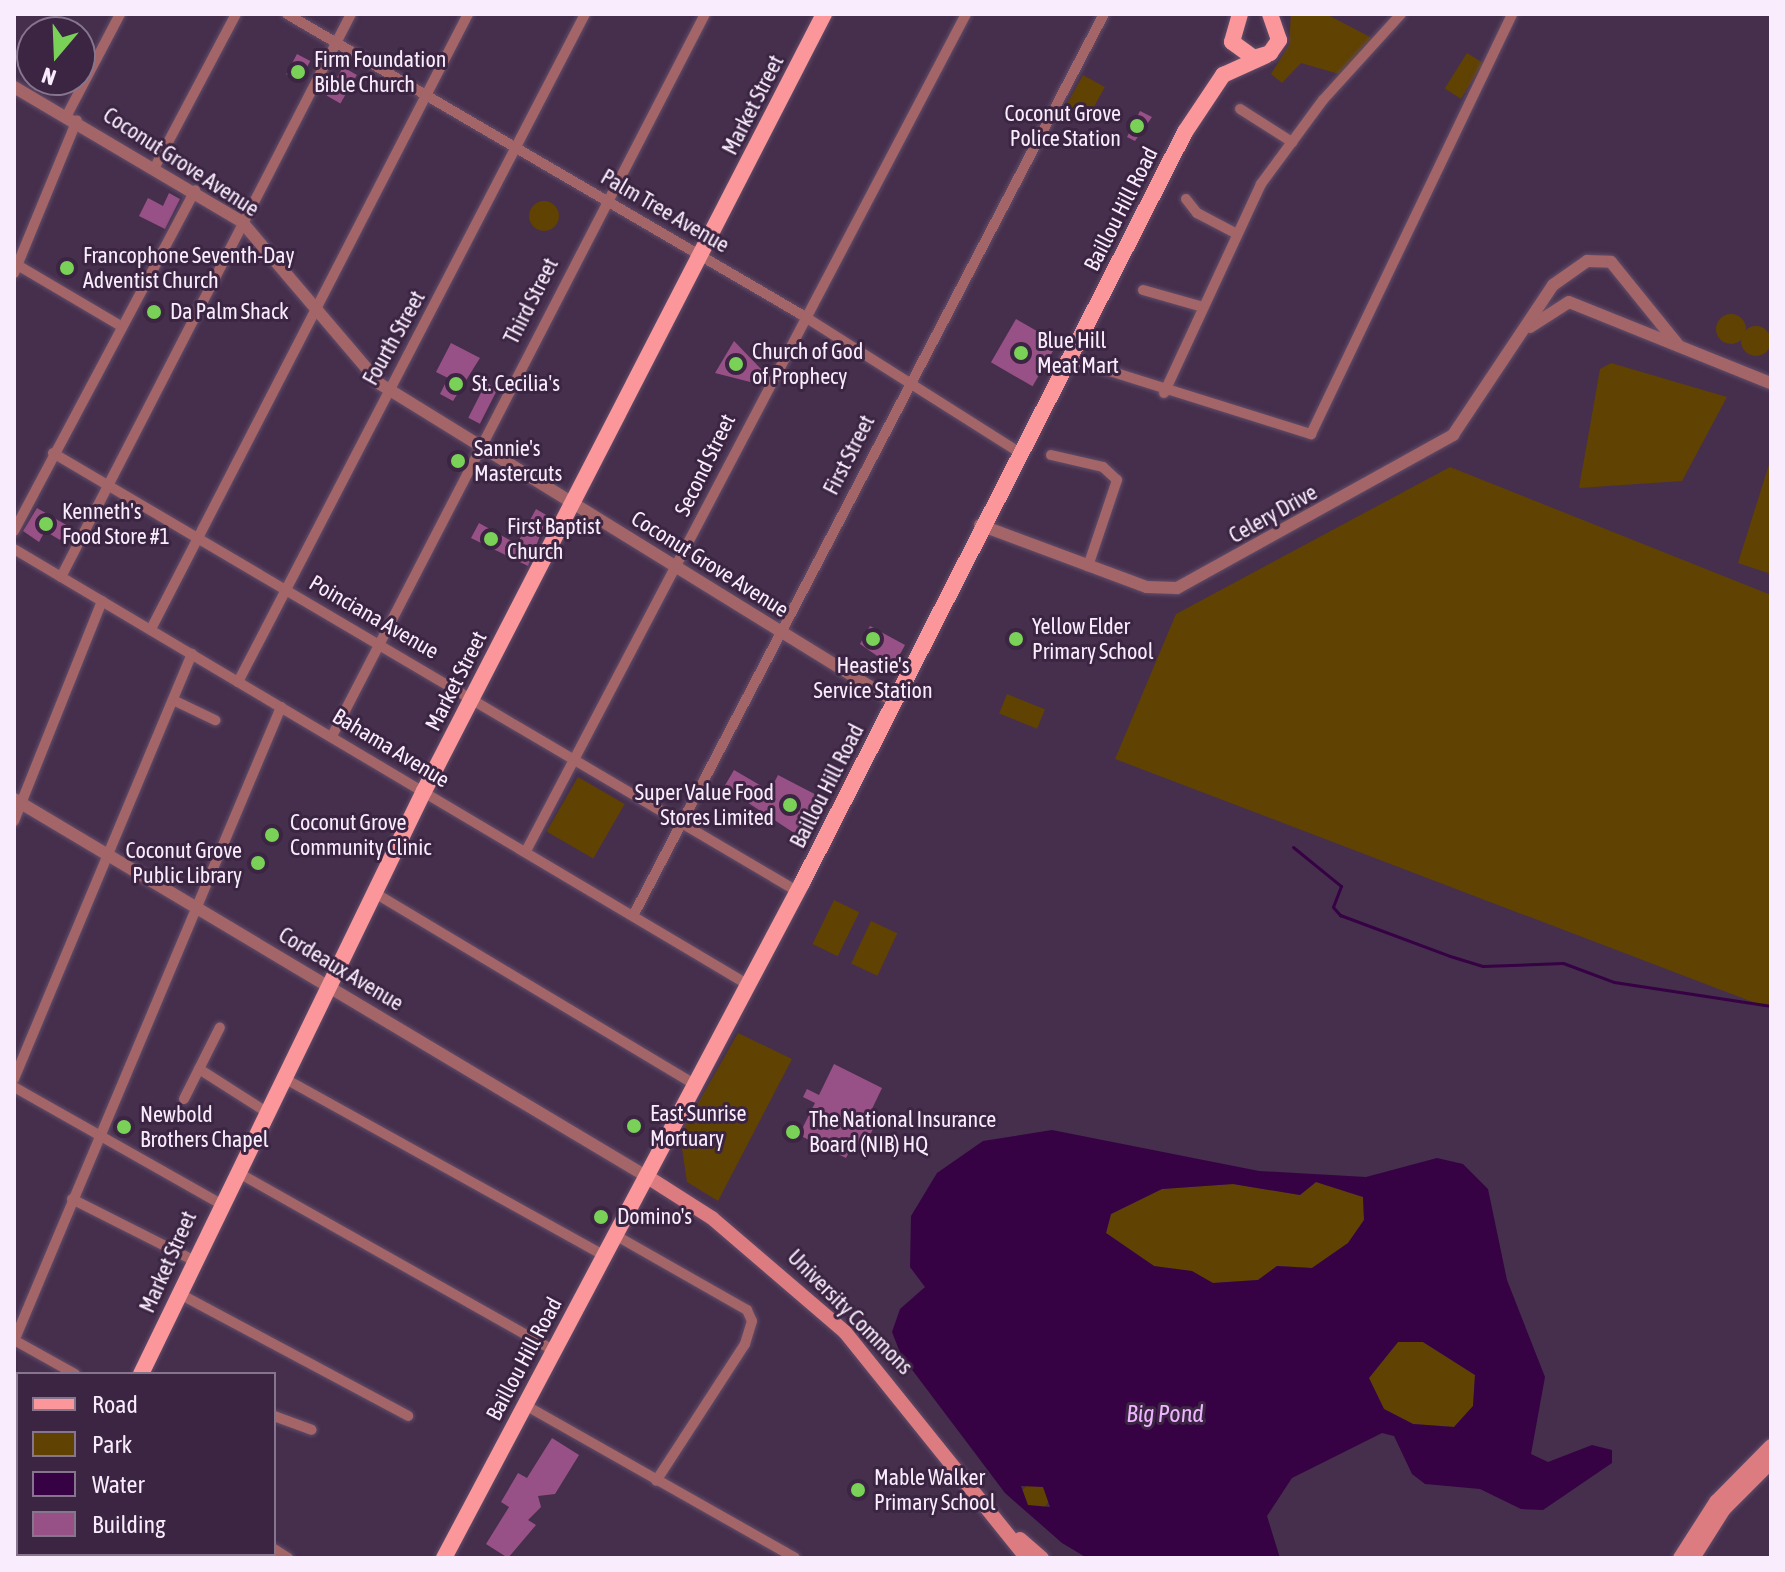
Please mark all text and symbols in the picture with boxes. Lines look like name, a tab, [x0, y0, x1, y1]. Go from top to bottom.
north arrow	[16, 16, 96, 96]
place label: Firm Foundation Bible Church	[314, 46, 446, 98]
street label: Market Street	[717, 51, 789, 159]
text: N	[38, 62, 59, 91]
marker: Firm Foundation Bible Church	[289, 63, 307, 81]
place label: Coconut Grove Police Station	[1005, 100, 1121, 152]
street label: Coconut Grove Avenue	[98, 102, 264, 222]
marker: Coconut Grove Police Station	[1128, 117, 1146, 135]
street label: Baillou Hill Road	[1078, 143, 1164, 275]
street label: Palm Tree Avenue	[596, 164, 734, 258]
place label: Francophone Seventh-Day Adventist Church	[83, 242, 295, 294]
street label: Third Street	[498, 254, 564, 348]
marker: Francophone Seventh-Day Adventist Church	[58, 259, 76, 277]
street label: Fourth Street	[357, 286, 431, 390]
place label: Da Palm Shack	[170, 299, 289, 325]
marker: Da Palm Shack	[145, 303, 163, 321]
place label: Blue Hill Meat Mart	[1037, 327, 1119, 378]
place label: Church of God of Prophecy	[752, 338, 863, 390]
marker: Blue Hill Meat Mart	[1012, 344, 1030, 362]
marker: Church of God of Prophecy	[727, 355, 745, 373]
place label: St. Cecilia's	[472, 371, 560, 397]
marker: St. Cecilia's	[447, 375, 465, 393]
street label: Second Street	[669, 410, 741, 520]
street label: First Street	[818, 411, 880, 499]
place label: Sannie's Mastercuts	[474, 435, 562, 486]
marker: Sannie's Mastercuts	[449, 452, 467, 470]
street label: Celery Drive	[1224, 479, 1322, 549]
place label: Kenneth's Food Store #1	[62, 498, 170, 550]
street label: Coconut Grove Avenue	[627, 505, 793, 623]
place label: First Baptist Church	[507, 513, 601, 564]
marker: Kenneth's Food Store #1	[37, 515, 55, 533]
marker: First Baptist Church	[482, 530, 500, 548]
street label: Poinciana Avenue	[305, 569, 443, 665]
place label: Yellow Elder Primary School	[1032, 613, 1154, 664]
street label: Market Street	[420, 627, 492, 735]
marker: Heastie's Service Station	[864, 630, 882, 648]
marker: Yellow Elder Primary School	[1007, 630, 1025, 648]
place label: Heastie's Service Station	[813, 652, 933, 704]
street label: Bahama Avenue	[328, 703, 454, 793]
street label: Baillou Hill Road	[784, 720, 870, 852]
place label: Super Value Food Stores Limited	[635, 779, 774, 830]
marker: Super Value Food Stores Limited	[781, 796, 799, 814]
place label: Coconut Grove Community Clinic	[290, 809, 431, 860]
marker: Coconut Grove Community Clinic	[261, 824, 283, 846]
place label: Coconut Grove Public Library	[126, 837, 242, 888]
marker: Coconut Grove Public Library	[249, 854, 267, 872]
street label: Cordeaux Avenue	[274, 921, 408, 1017]
place label: East Sunrise Mortuary	[650, 1100, 747, 1152]
place label: Newbold Brothers Chapel	[140, 1101, 269, 1152]
place label: The National Insurance Board (NIB) HQ	[809, 1106, 996, 1158]
marker: East Sunrise Mortuary	[625, 1117, 643, 1135]
marker: Newbold Brothers Chapel	[115, 1118, 133, 1136]
marker: The National Insurance Board (NIB) HQ	[784, 1123, 802, 1141]
place label: Domino's	[617, 1204, 692, 1230]
street label: Market Street	[134, 1207, 202, 1317]
marker: Domino's	[592, 1208, 610, 1226]
street label: University Commons	[782, 1244, 918, 1380]
street label: Baillou Hill Road	[481, 1293, 567, 1425]
legend	[16, 1372, 276, 1556]
text: Road	[92, 1391, 138, 1418]
water label: Big Pond	[1126, 1400, 1204, 1428]
text: Park	[92, 1431, 132, 1458]
place label: Mable Walker Primary School	[874, 1464, 996, 1516]
text: Water	[92, 1471, 145, 1498]
marker: Mable Walker Primary School	[849, 1481, 867, 1499]
text: Building	[92, 1511, 165, 1538]

